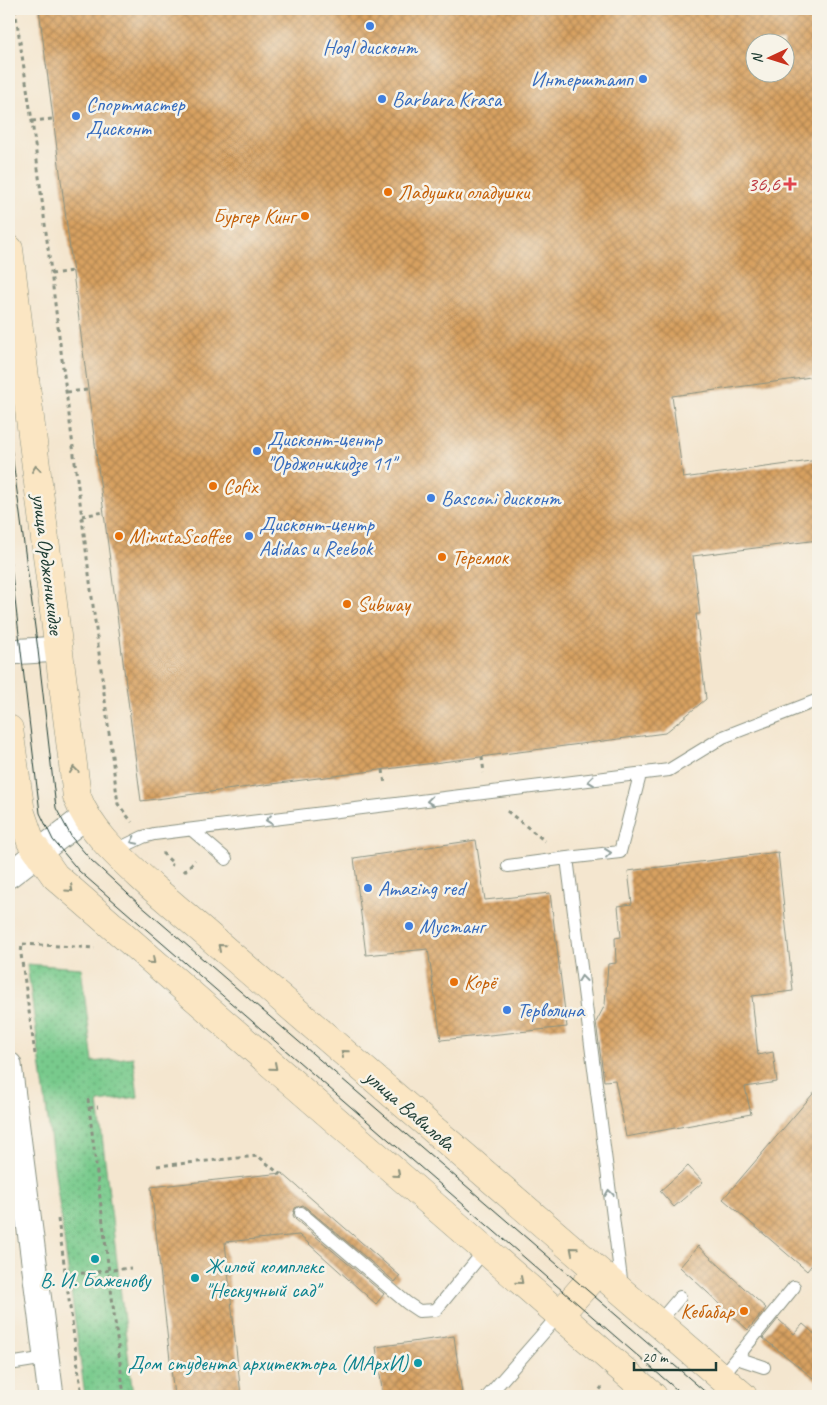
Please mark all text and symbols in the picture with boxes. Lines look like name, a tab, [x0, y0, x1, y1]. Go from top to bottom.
marker: Hogl дисконт	[364, 20, 376, 32]
north arrow	[744, 32, 794, 82]
place label: Hogl дисконт	[323, 34, 418, 60]
text: N	[749, 52, 766, 64]
place label: Интерштамп	[531, 66, 635, 92]
marker: Интерштамп	[637, 73, 649, 85]
place label: Barbara Krasa	[392, 86, 503, 112]
place label: Спортмастер Дисконт	[86, 91, 186, 141]
marker: Barbara Krasa	[376, 93, 388, 105]
marker: Спортмастер Дисконт	[70, 110, 82, 122]
place label: 36,6	[747, 171, 781, 197]
marker: 36,6	[784, 178, 796, 190]
place label: Ладушки оладушки	[398, 179, 531, 205]
marker: Ладушки оладушки	[382, 186, 394, 198]
place label: Бургер Кинг	[213, 203, 298, 229]
marker: Бургер Кинг	[299, 210, 311, 222]
place label: Дисконт-центр "Орджоникидзе 11"	[267, 426, 400, 477]
marker: Дисконт-центр "Орджоникидзе 11"	[251, 445, 263, 457]
one-way arrow	[31, 465, 42, 473]
place label: Cofix	[223, 473, 259, 499]
marker: Cofix	[207, 480, 219, 492]
place label: Basconi дисконт	[441, 485, 562, 511]
street label: улица Орджоникидзе	[26, 490, 70, 638]
marker: Basconi дисконт	[425, 492, 437, 504]
place label: Дисконт-центр Adidas и Reebok	[259, 511, 375, 561]
place label: MinutaScoffee	[129, 523, 232, 549]
marker: MinutaScoffee	[113, 530, 125, 542]
marker: Дисконт-центр Adidas и Reebok	[243, 530, 255, 542]
place label: Теремок	[452, 544, 510, 570]
marker: Теремок	[436, 551, 448, 563]
place label: Subway	[357, 591, 412, 617]
marker: Subway	[341, 598, 353, 610]
one-way arrow	[69, 765, 80, 773]
one-way arrow	[587, 775, 595, 786]
one-way arrow	[426, 795, 434, 806]
one-way arrow	[265, 814, 273, 825]
one-way arrow	[130, 835, 139, 845]
one-way arrow	[604, 848, 612, 859]
place label: Amazing red	[378, 875, 467, 901]
marker: Amazing red	[362, 882, 374, 894]
one-way arrow	[65, 883, 74, 892]
place label: Мустанг	[419, 913, 487, 939]
marker: Мустанг	[403, 920, 415, 932]
one-way arrow	[217, 944, 226, 953]
one-way arrow	[146, 955, 155, 964]
place label: Корё	[464, 969, 499, 995]
one-way arrow	[578, 975, 588, 984]
marker: Корё	[448, 976, 460, 988]
place label: Терволина	[517, 997, 586, 1023]
marker: Терволина	[501, 1004, 513, 1016]
one-way arrow	[341, 1050, 350, 1059]
one-way arrow	[269, 1062, 278, 1071]
street label: улица Вавилова	[358, 1062, 462, 1158]
one-way arrow	[391, 1168, 400, 1177]
one-way arrow	[604, 1188, 615, 1196]
one-way arrow	[570, 1247, 579, 1256]
marker: В. И. Баженову	[89, 1253, 101, 1265]
place label: Жилой комплекс "Нескучный сад"	[205, 1253, 325, 1303]
place label: В. И. Баженову	[40, 1267, 152, 1293]
marker: Жилой комплекс "Нескучный сад"	[189, 1272, 201, 1284]
one-way arrow	[514, 1275, 523, 1284]
place label: Кебабар	[680, 1298, 736, 1324]
marker: Кебабар	[738, 1305, 750, 1317]
scale bar	[634, 1340, 717, 1372]
text: 20 m	[642, 1348, 669, 1367]
place label: Дом студента архитектора (МАрхИ)	[128, 1350, 409, 1376]
marker: Дом студента архитектора (МАрхИ)	[412, 1357, 424, 1369]

